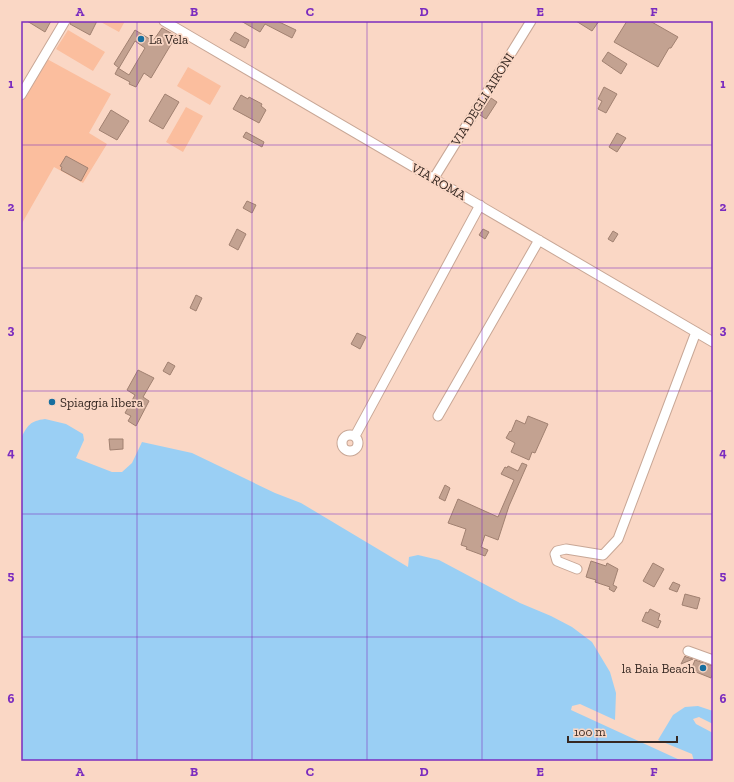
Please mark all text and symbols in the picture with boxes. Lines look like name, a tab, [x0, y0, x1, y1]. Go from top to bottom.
text: A	[76, 4, 85, 19]
text: B	[190, 4, 198, 19]
text: C	[306, 4, 314, 19]
text: D	[419, 4, 429, 19]
text: E	[536, 4, 544, 19]
text: F	[650, 4, 658, 19]
place label: La Vela	[149, 32, 189, 47]
marker: La Vela	[136, 34, 146, 44]
street label: VIA DEGLI AIRONI	[447, 50, 517, 149]
text: 1	[8, 76, 14, 91]
text: 1	[720, 76, 726, 91]
street label: VIA ROMA	[408, 159, 469, 203]
text: 2	[8, 199, 15, 214]
text: 2	[720, 199, 727, 214]
text: 3	[8, 322, 15, 337]
text: 3	[720, 322, 727, 337]
place label: Spiaggia libera	[60, 395, 144, 410]
marker: Spiaggia libera	[47, 397, 57, 407]
text: 4	[7, 445, 15, 460]
text: 4	[719, 445, 727, 460]
text: 5	[8, 568, 15, 583]
text: 5	[720, 568, 727, 583]
place label: la Baia Beach	[622, 661, 696, 676]
marker: la Baia Beach	[698, 663, 708, 673]
text: 6	[8, 691, 15, 706]
text: 6	[720, 691, 727, 706]
scale bar	[568, 718, 677, 744]
text: 100 m	[574, 725, 606, 739]
text: A	[76, 764, 85, 779]
text: B	[190, 764, 198, 779]
text: C	[306, 764, 314, 779]
text: D	[419, 764, 429, 779]
text: E	[536, 764, 544, 779]
text: F	[650, 764, 658, 779]

